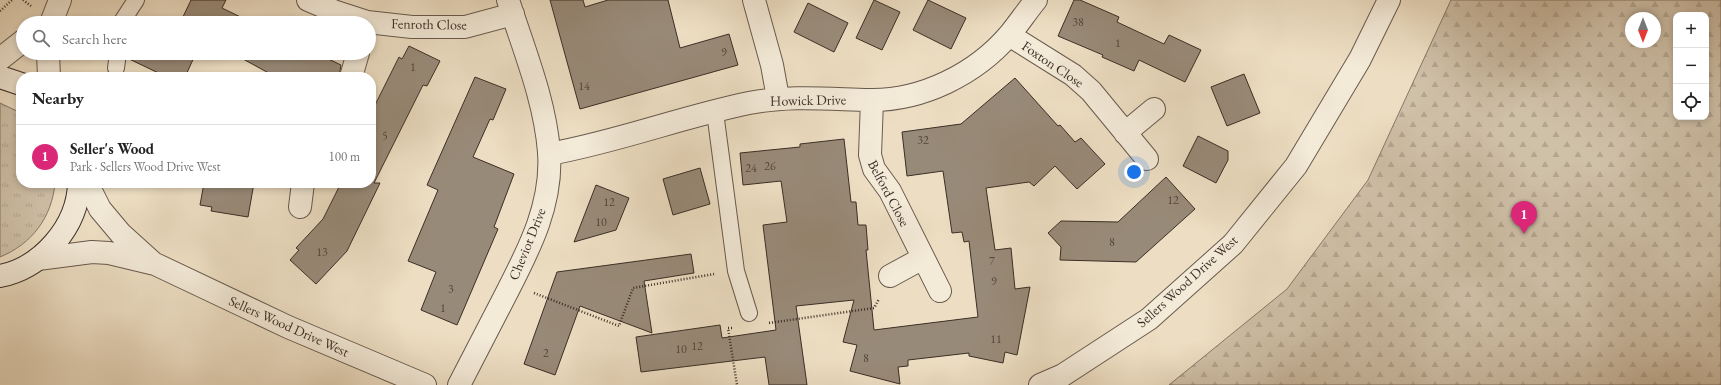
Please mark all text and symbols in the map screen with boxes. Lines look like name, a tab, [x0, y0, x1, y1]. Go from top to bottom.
north arrow	[1625, 12, 1661, 48]
map controls	[1673, 12, 1709, 120]
button: +	[1673, 12, 1709, 48]
street label: Fenroth Close	[391, 14, 468, 34]
house number: 38	[1072, 14, 1084, 30]
search box	[16, 16, 376, 60]
icon: search	[30, 27, 52, 49]
text: Search here	[62, 29, 127, 48]
house number: 1	[1115, 35, 1121, 51]
street label: Foxton Close	[1019, 37, 1088, 92]
house number: 9	[721, 44, 727, 60]
button: −	[1673, 48, 1709, 84]
house number: 1	[410, 59, 416, 75]
house number: 14	[578, 78, 590, 94]
button: locate	[1673, 84, 1709, 120]
text: Nearby	[32, 87, 84, 109]
street label: Howick Drive	[770, 90, 847, 110]
house number: 5	[382, 127, 388, 143]
house number: 32	[917, 132, 929, 148]
text: Seller's Wood	[70, 139, 154, 158]
text: 1	[42, 148, 48, 165]
text: 100 m	[329, 148, 360, 165]
street label: Belford Close	[864, 157, 914, 230]
text: Park · Sellers Wood Drive West	[70, 158, 221, 175]
house number: 26	[764, 158, 776, 174]
house number: 24	[745, 160, 757, 176]
your location	[1124, 162, 1144, 182]
house number: 12	[1167, 192, 1179, 208]
house number: 12	[603, 194, 615, 210]
pin: 1	[1511, 201, 1537, 234]
street label: Cheviot Drive	[504, 205, 550, 283]
house number: 10	[595, 214, 607, 230]
street label: Sellers Wood Drive West	[1133, 230, 1242, 331]
house number: 8	[1109, 234, 1115, 250]
house number: 13	[316, 244, 328, 260]
house number: 7	[989, 253, 995, 269]
house number: 9	[991, 273, 997, 289]
house number: 3	[448, 281, 454, 297]
street label: Sellers Wood Drive West	[226, 291, 353, 361]
house number: 1	[440, 300, 446, 316]
house number: 11	[990, 331, 1002, 347]
house number: 12	[691, 338, 703, 354]
house number: 10	[675, 341, 687, 357]
house number: 2	[543, 345, 549, 361]
house number: 8	[863, 350, 869, 366]

